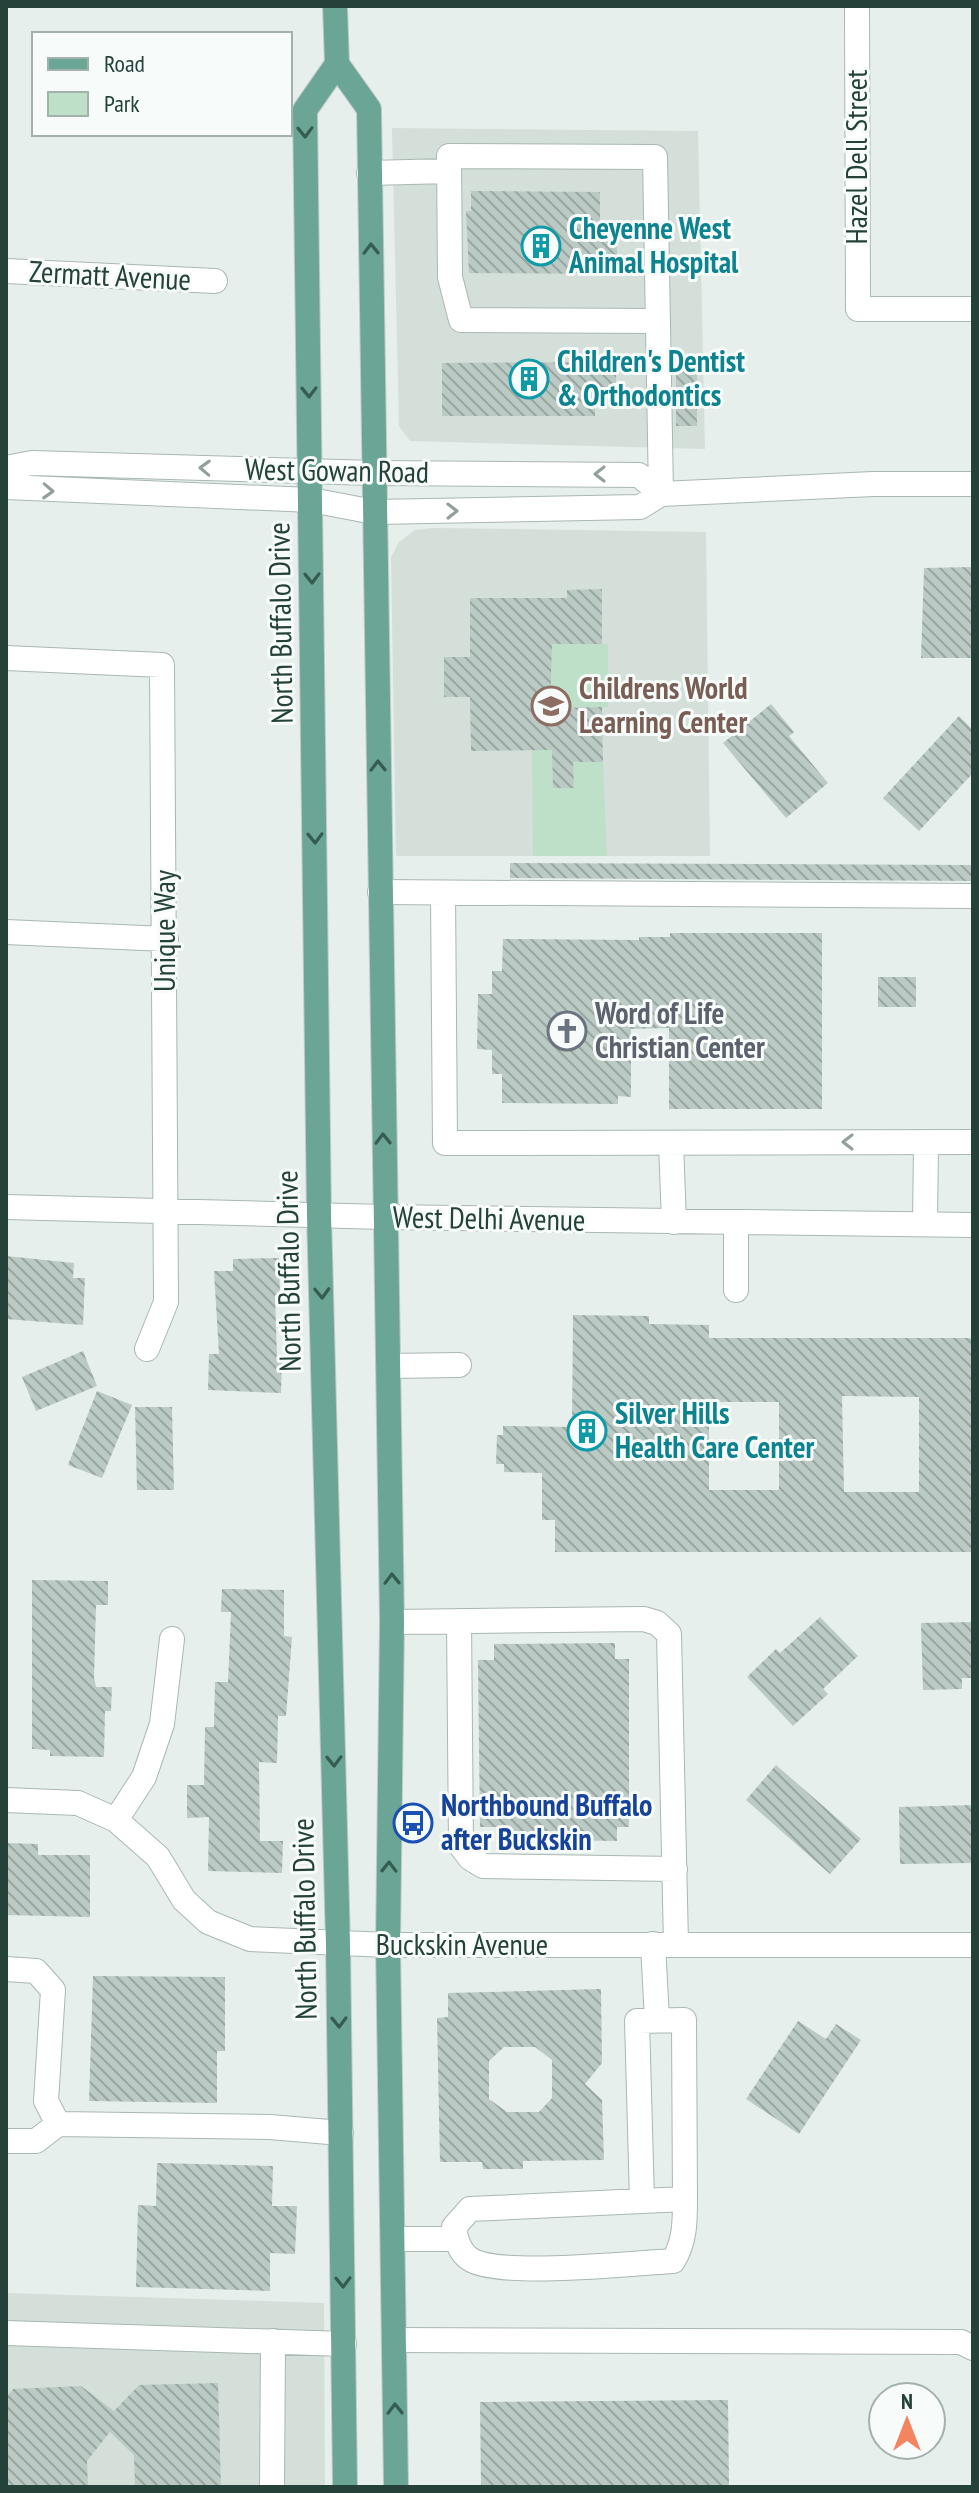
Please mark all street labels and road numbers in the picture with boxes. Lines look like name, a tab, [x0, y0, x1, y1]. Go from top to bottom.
street label: Hazel Dell Street	[836, 69, 875, 244]
street label: Zermatt Avenue	[28, 251, 192, 298]
street label: West Gowan Road	[245, 448, 429, 491]
street label: North Buffalo Drive	[258, 522, 301, 724]
street label: Unique Way	[144, 869, 183, 992]
street label: North Buffalo Drive	[266, 1170, 309, 1372]
street label: West Delhi Avenue	[392, 1196, 586, 1239]
street label: North Buffalo Drive	[282, 1818, 325, 2020]
street label: Buckskin Avenue	[376, 1924, 548, 1963]

